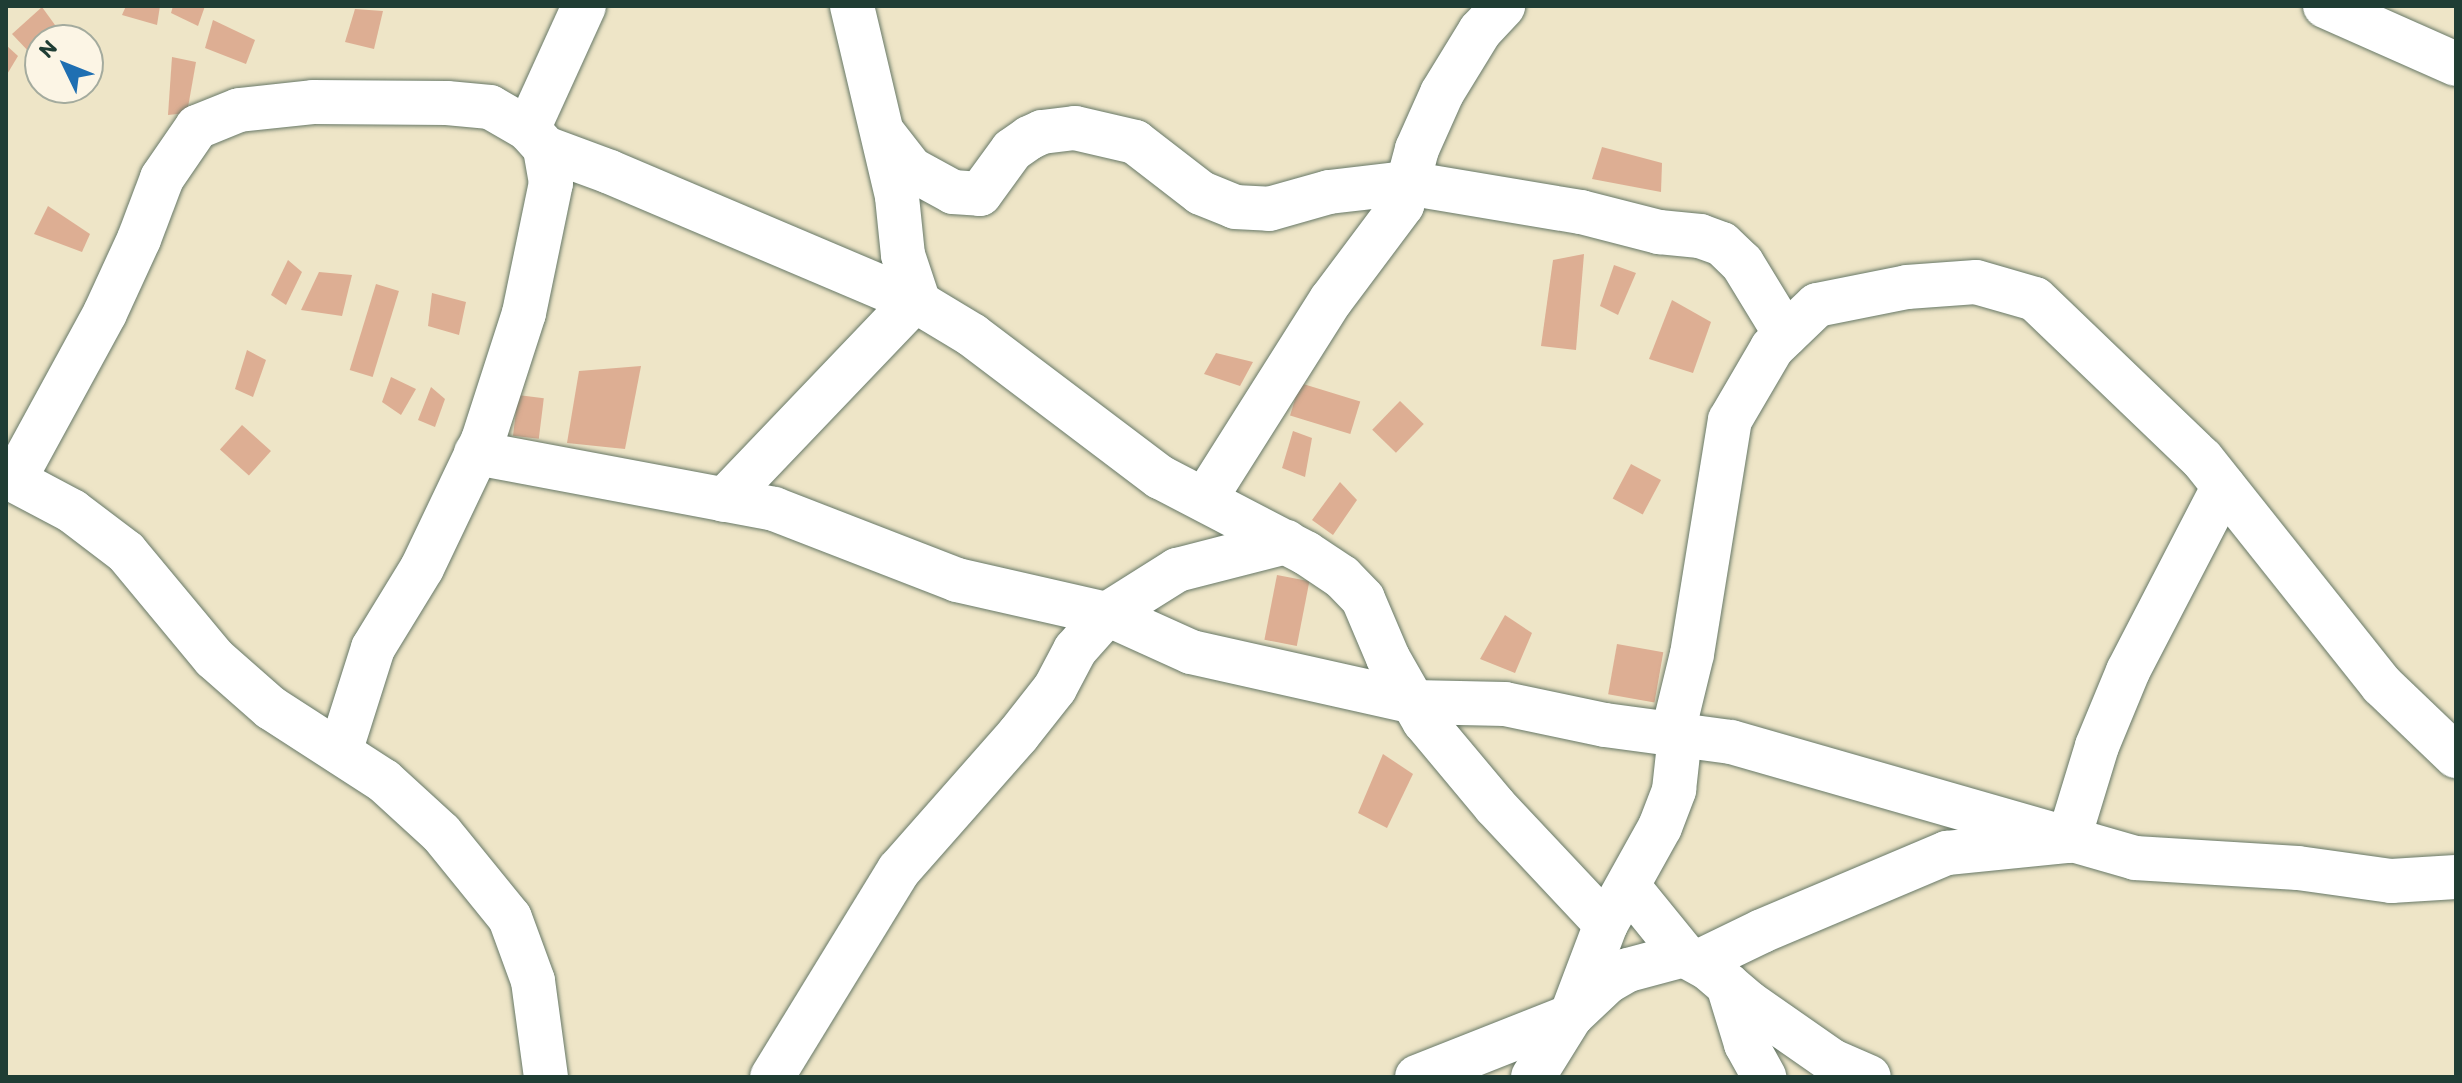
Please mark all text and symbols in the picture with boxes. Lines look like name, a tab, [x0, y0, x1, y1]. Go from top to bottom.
north arrow	[24, 24, 104, 104]
text: N	[33, 34, 62, 63]

